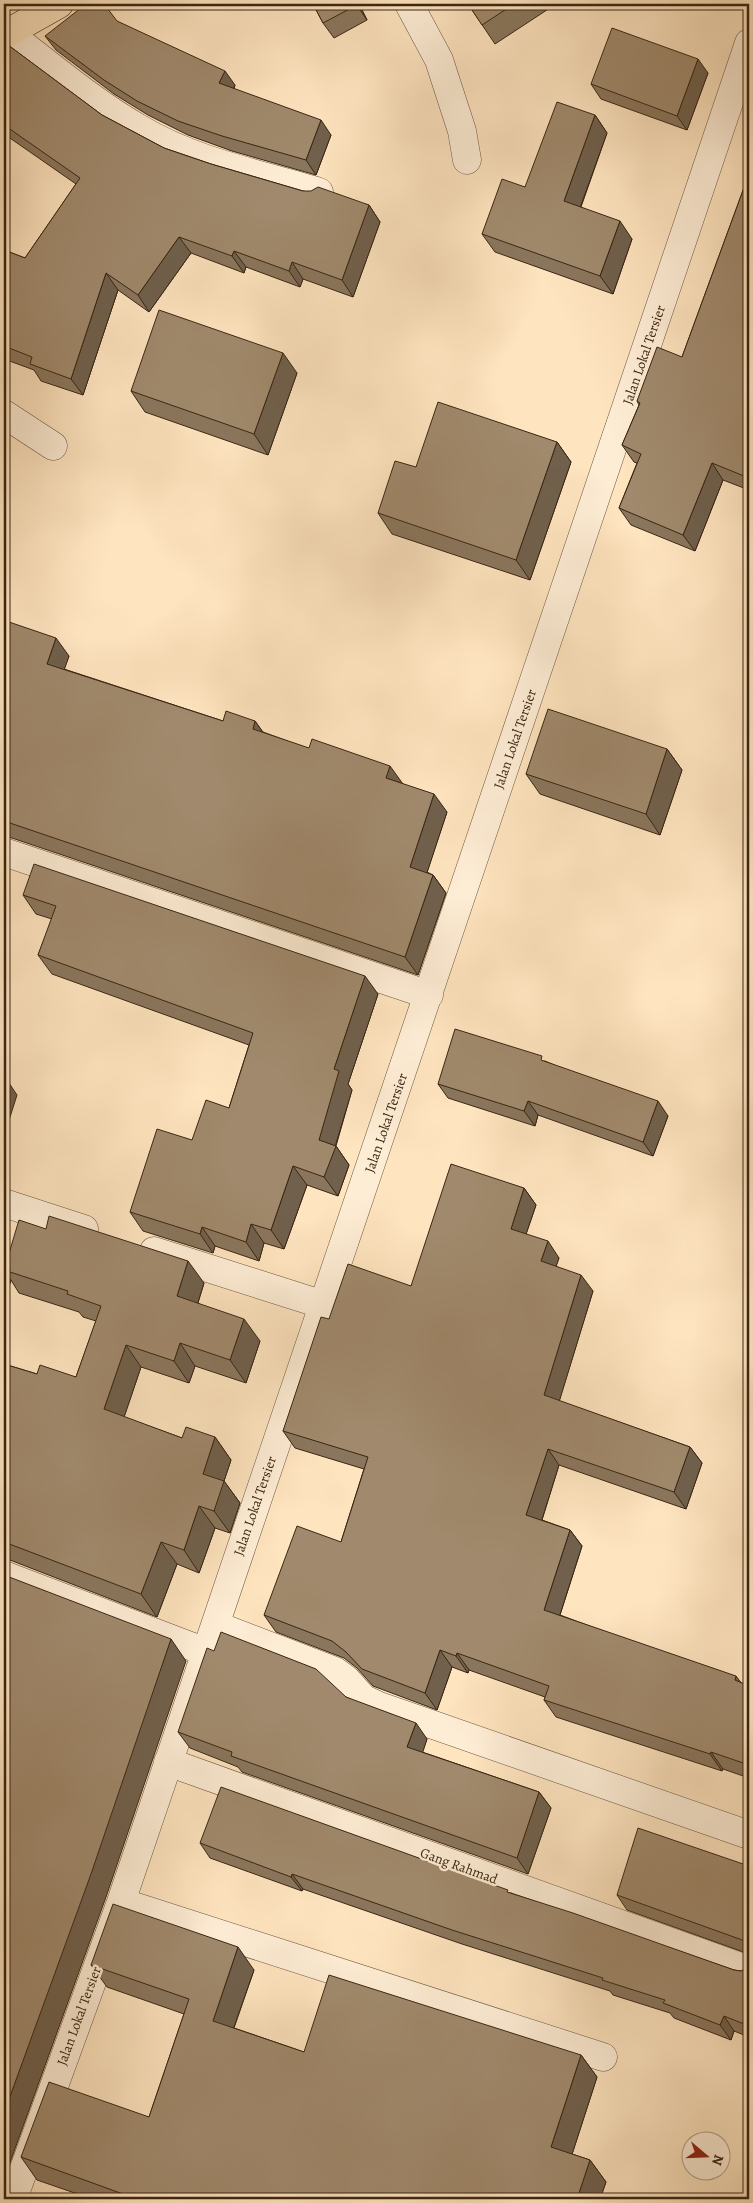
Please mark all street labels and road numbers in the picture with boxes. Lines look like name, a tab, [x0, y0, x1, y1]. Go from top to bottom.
street label: Jalan Lokal Tersier	[618, 302, 670, 407]
street label: Jalan Lokal Tersier	[489, 686, 541, 791]
street label: Jalan Lokal Tersier	[360, 1070, 412, 1175]
street label: Jalan Lokal Tersier	[229, 1453, 281, 1558]
street label: Gang Rahmad	[418, 1843, 501, 1889]
street label: Jalan Lokal Tersier	[52, 1963, 106, 2068]

